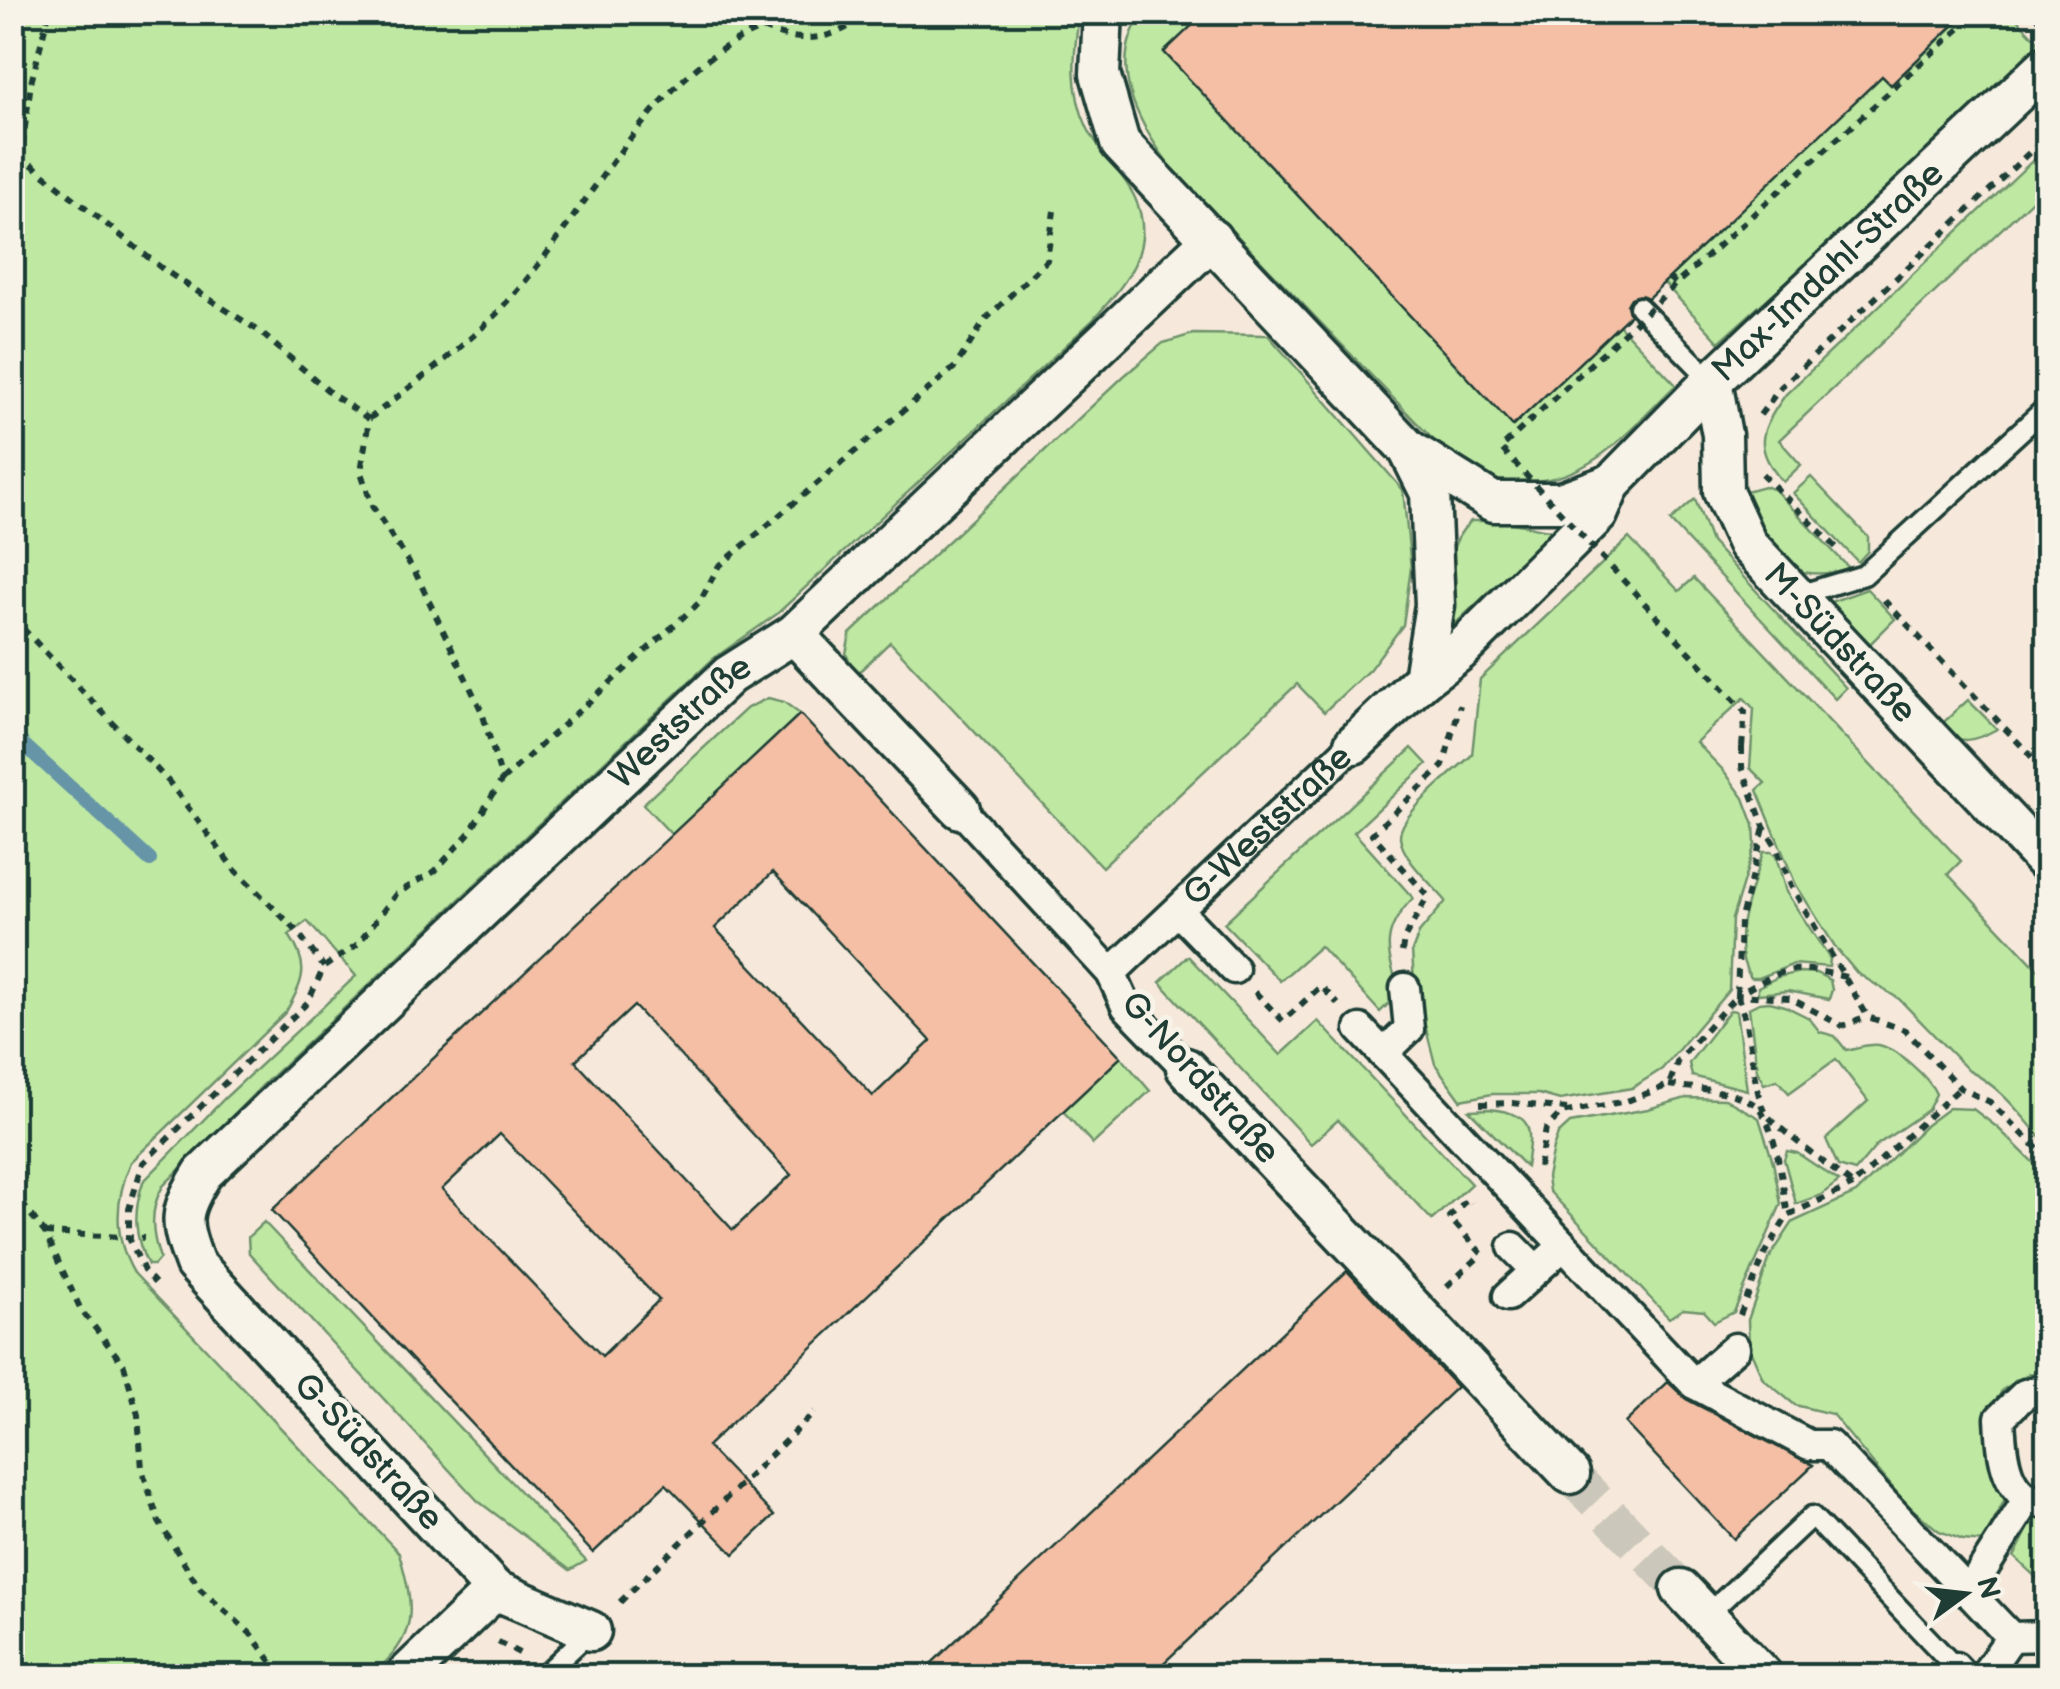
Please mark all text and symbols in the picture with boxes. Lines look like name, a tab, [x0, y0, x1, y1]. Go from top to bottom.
street label: Max-Imdahl-Straße	[1703, 152, 1953, 391]
street label: M-Südstraße	[1755, 554, 1926, 732]
street label: Weststraße	[601, 645, 759, 798]
street label: G-Weststraße	[1174, 736, 1361, 915]
street label: G-Nordstraße	[1111, 983, 1289, 1173]
street label: G-Südstraße	[284, 1364, 452, 1540]
north arrow	[1915, 1544, 2015, 1644]
text: N	[1969, 1573, 2006, 1602]

